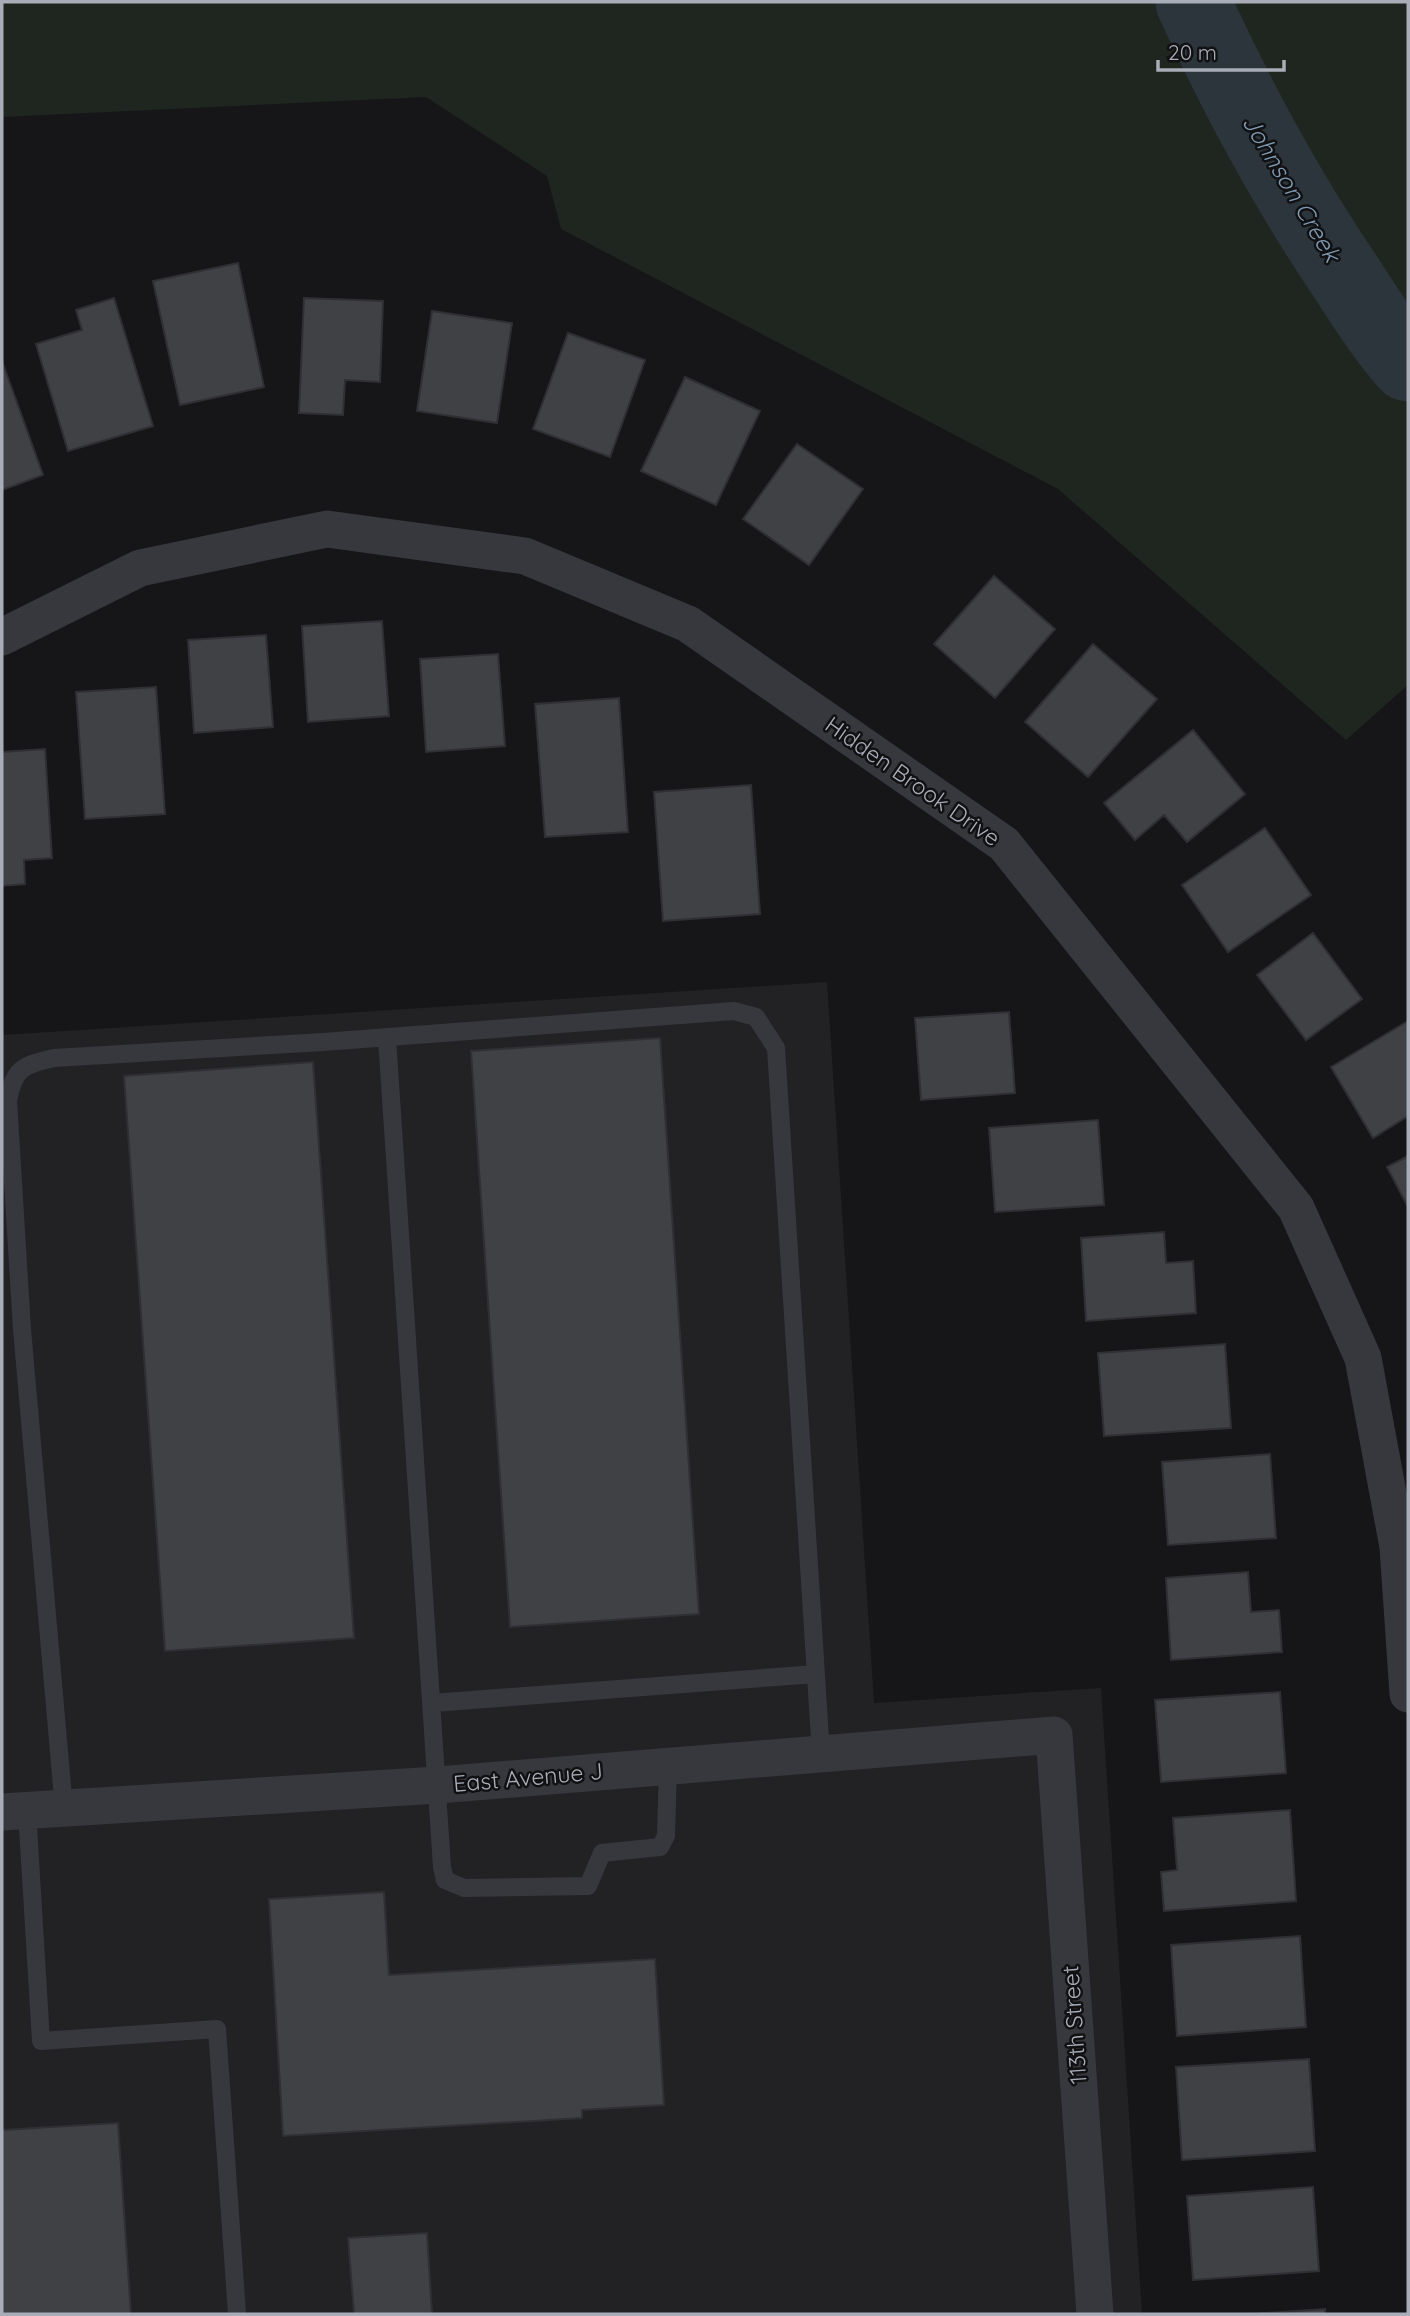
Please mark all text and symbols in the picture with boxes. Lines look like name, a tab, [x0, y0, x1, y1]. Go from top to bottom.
scale bar	[1158, 28, 1284, 72]
text: 20 m	[1168, 39, 1217, 65]
water label: Johnson Creek	[1236, 109, 1349, 269]
street label: Hidden Brook Drive	[820, 710, 1006, 852]
street label: East Avenue J	[452, 1756, 604, 1798]
street label: 113th Street	[1055, 1964, 1093, 2085]

